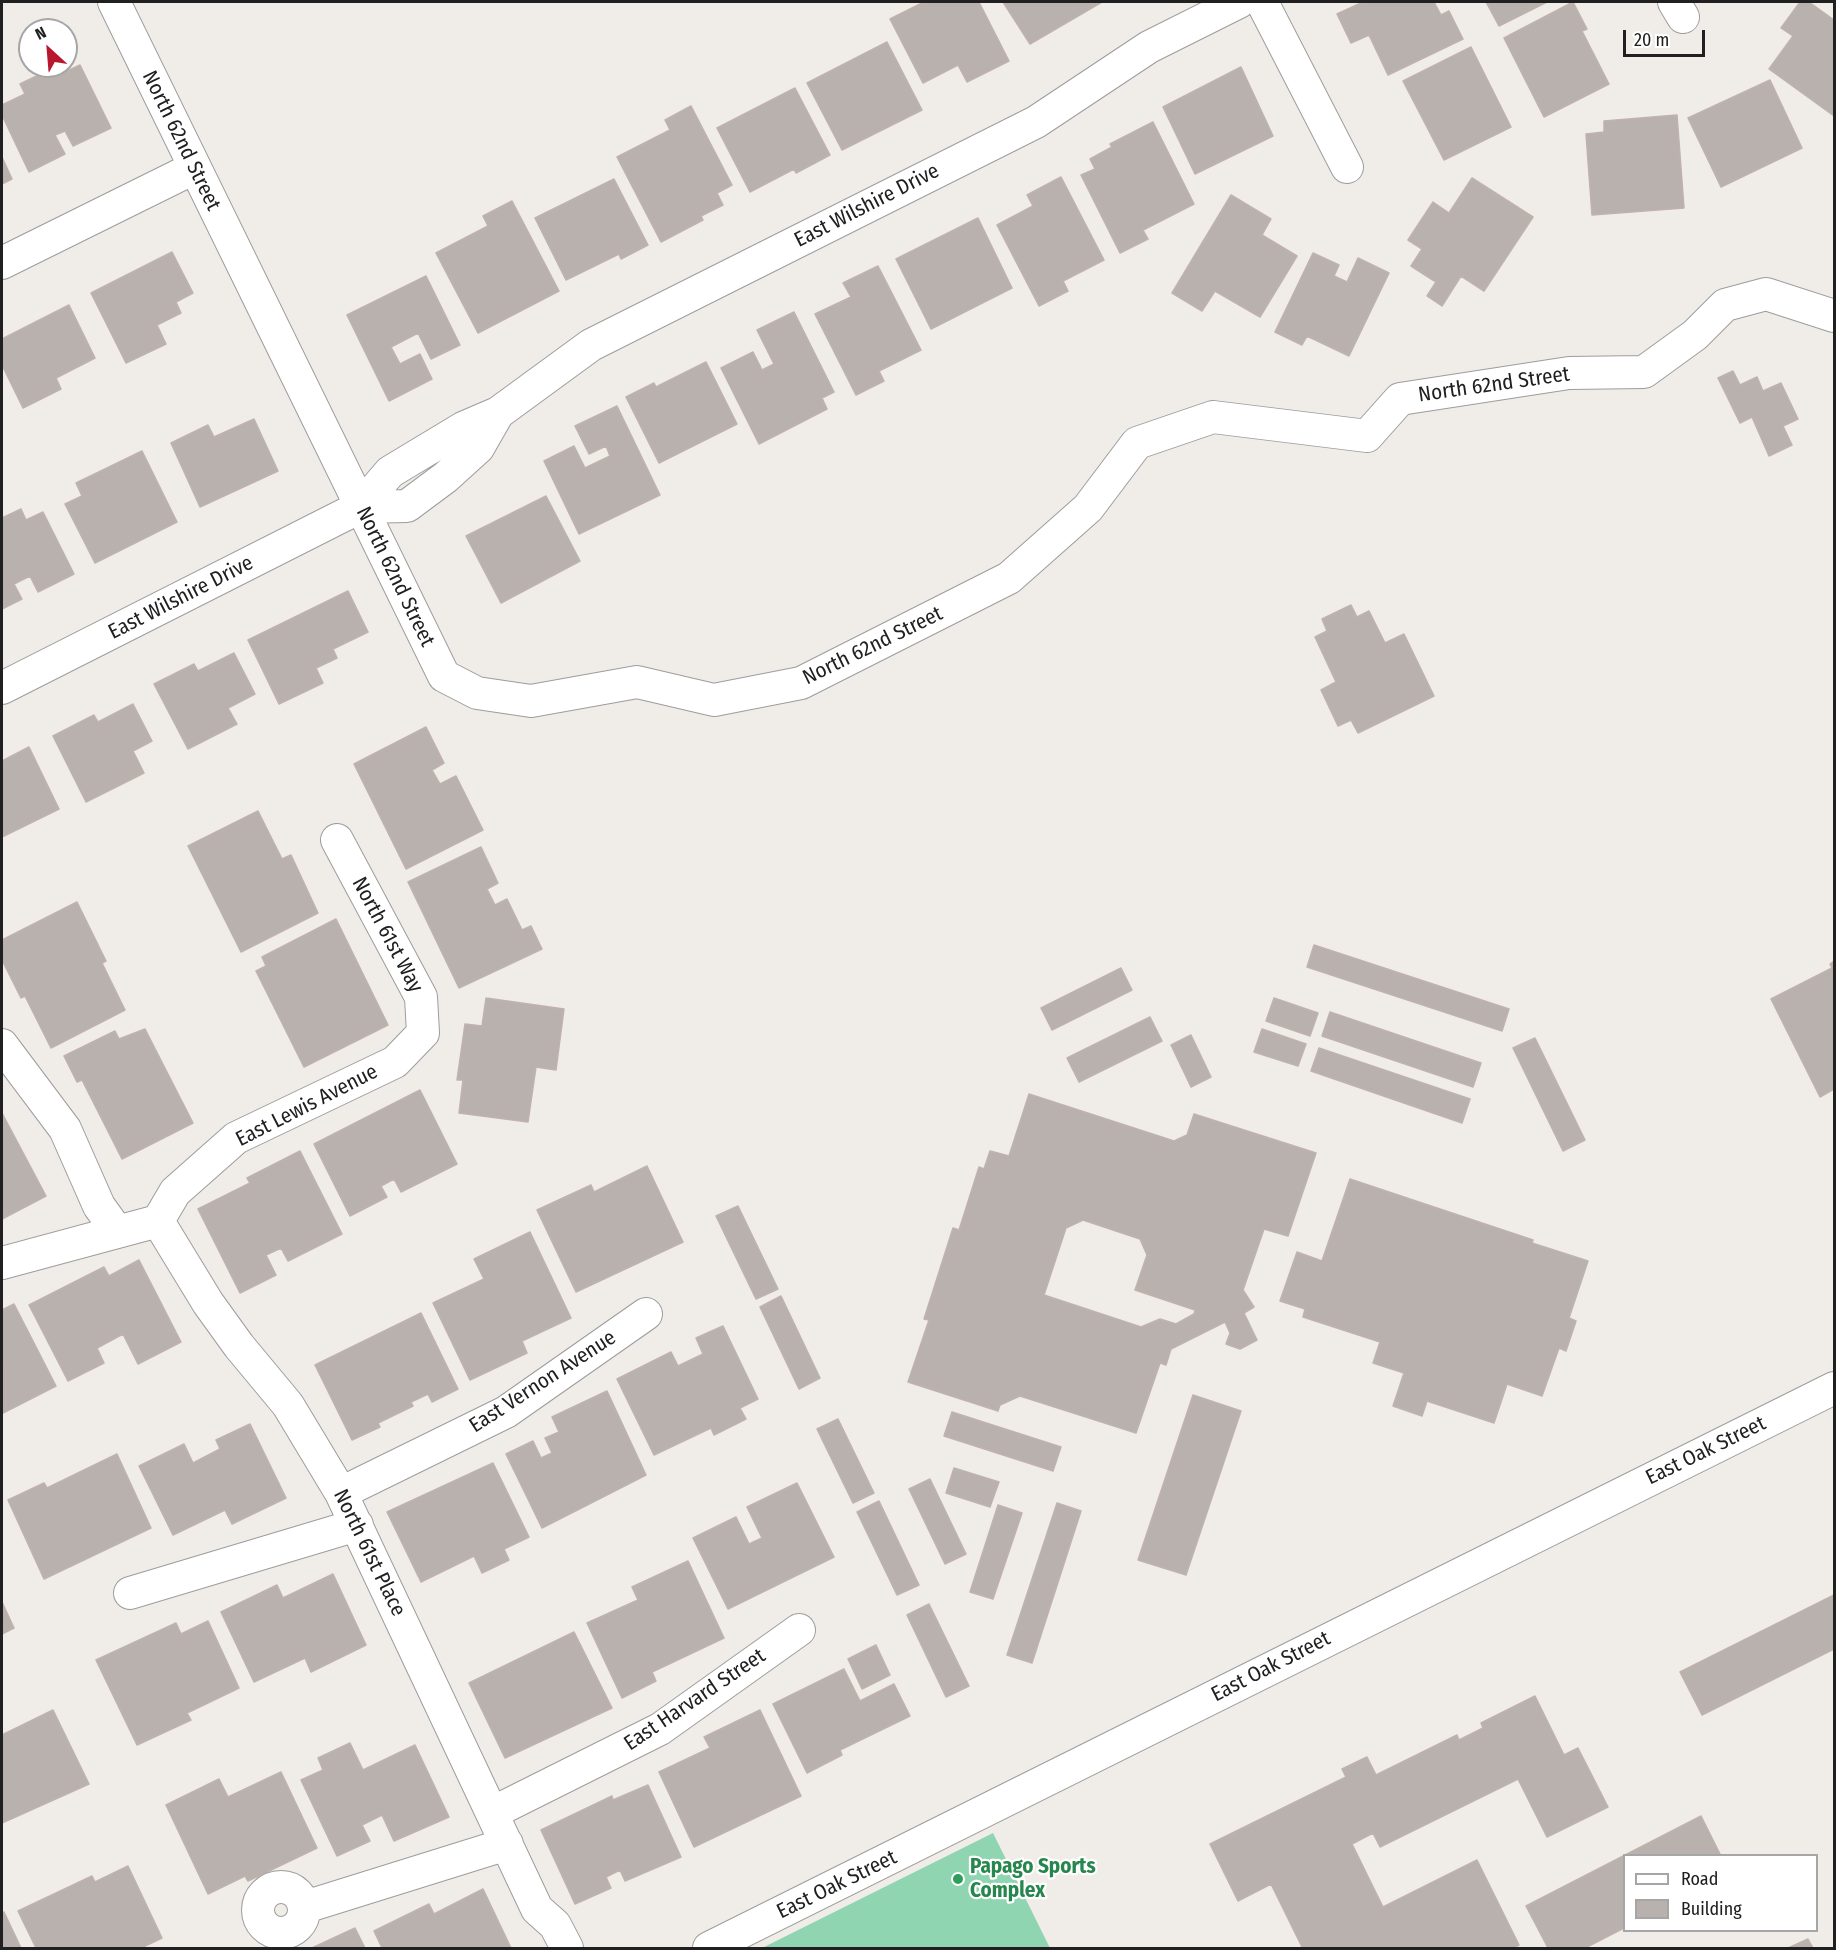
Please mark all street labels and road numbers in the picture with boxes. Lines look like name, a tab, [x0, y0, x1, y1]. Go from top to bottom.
street label: North 62nd Street	[136, 67, 226, 215]
street label: East Wilshire Drive	[790, 159, 944, 253]
street label: North 62nd Street	[1417, 362, 1571, 408]
street label: North 62nd Street	[350, 503, 440, 651]
street label: East Wilshire Drive	[104, 551, 258, 645]
street label: North 62nd Street	[799, 601, 947, 691]
street label: North 61st Way	[346, 873, 428, 997]
street label: East Lewis Avenue	[232, 1059, 382, 1153]
street label: East Vernon Avenue	[465, 1325, 621, 1439]
street label: East Oak Street	[1642, 1411, 1770, 1491]
street label: North 61st Place	[327, 1486, 411, 1620]
street label: East Oak Street	[1207, 1626, 1335, 1708]
street label: East Harvard Street	[620, 1643, 770, 1757]
street label: East Oak Street	[773, 1845, 901, 1925]

